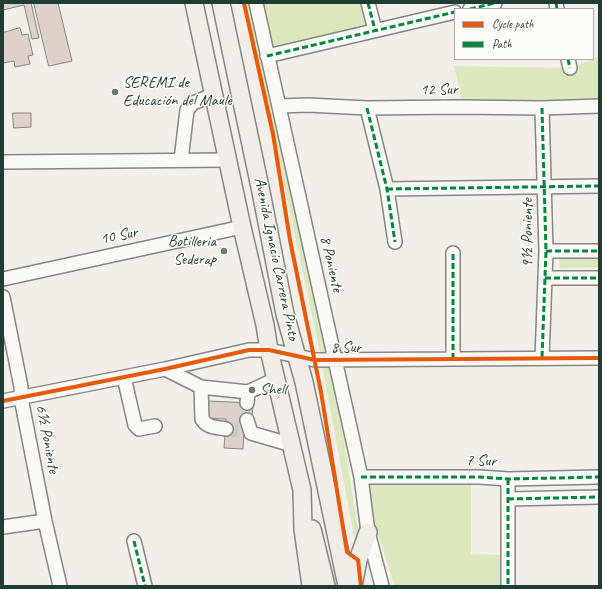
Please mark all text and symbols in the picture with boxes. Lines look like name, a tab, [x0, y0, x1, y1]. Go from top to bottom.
legend	[454, 8, 594, 60]
text: Cycle path	[492, 16, 534, 32]
text: Path	[492, 36, 512, 52]
place label: SEREMI de Educación del Maule	[123, 73, 232, 111]
street label: 12 Sur	[420, 80, 458, 100]
marker: SEREMI de Educación del Maule	[110, 87, 120, 97]
street label: Avenida Ignacio Carrera Pinto	[249, 176, 303, 342]
street label: 9½ Poniente	[518, 198, 538, 268]
street label: 10 Sur	[99, 223, 139, 249]
place label: Botilleria Sederap	[168, 232, 216, 270]
street label: 8 Poniente	[315, 234, 347, 294]
marker: Botilleria Sederap	[219, 246, 229, 256]
street label: 8 Sur	[331, 338, 361, 358]
place label: Shell	[260, 380, 286, 400]
marker: Shell	[247, 385, 257, 395]
street label: 6½ Poniente	[31, 403, 63, 475]
street label: 7 Sur	[466, 451, 496, 471]

